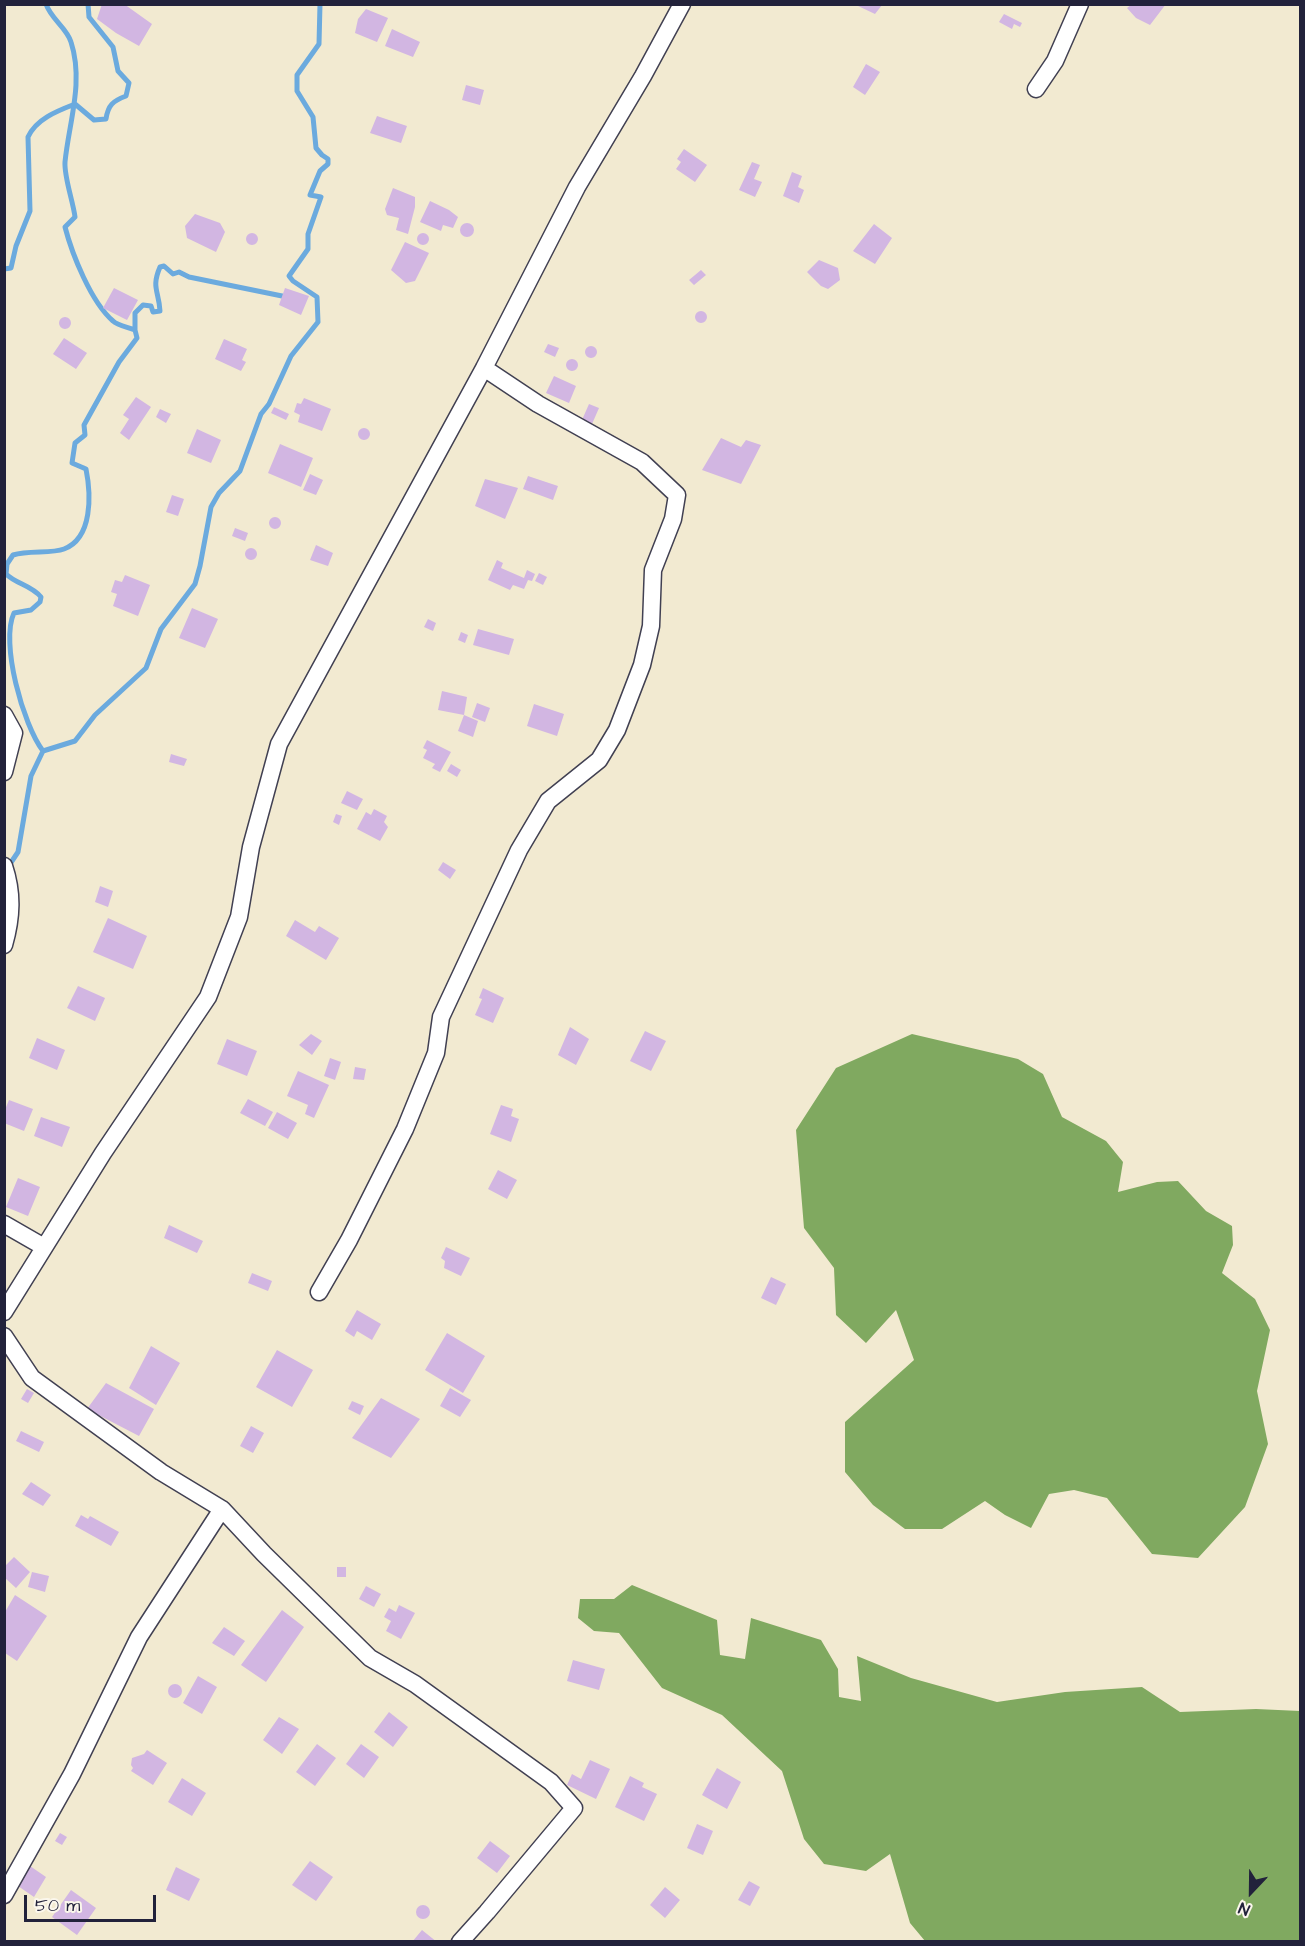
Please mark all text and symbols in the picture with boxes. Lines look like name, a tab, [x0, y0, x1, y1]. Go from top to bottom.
north arrow	[1221, 1862, 1281, 1922]
scale bar	[27, 1883, 159, 1921]
text: 50 m	[35, 1893, 80, 1918]
text: N	[1235, 1897, 1253, 1921]

